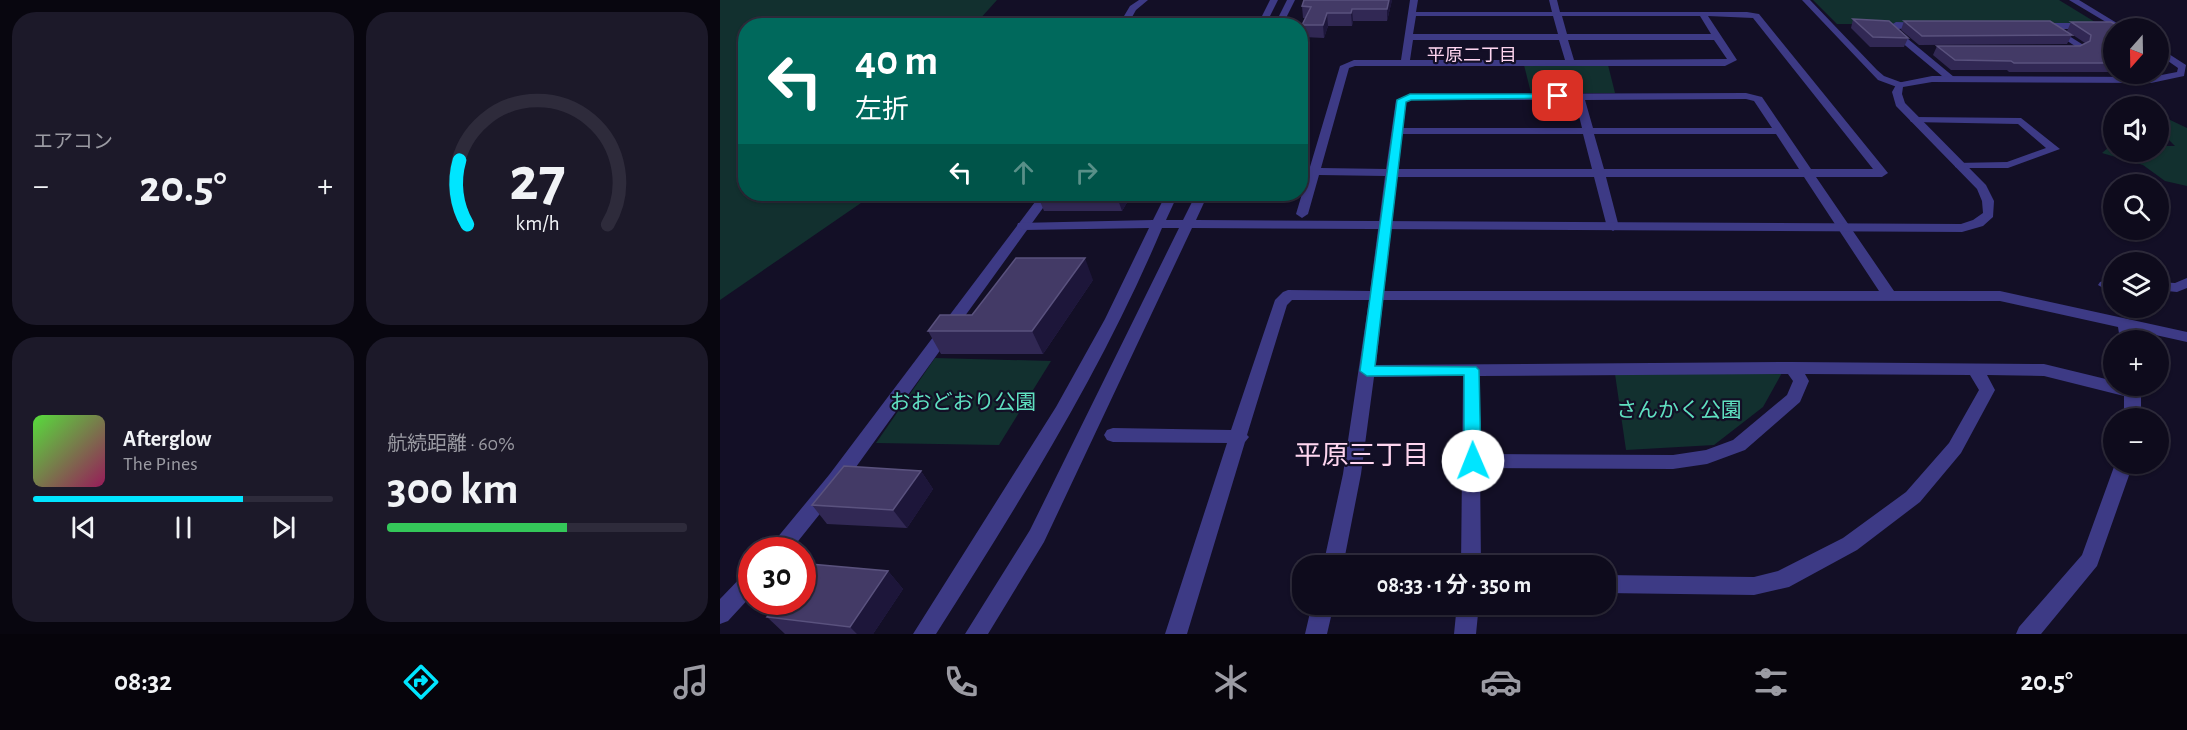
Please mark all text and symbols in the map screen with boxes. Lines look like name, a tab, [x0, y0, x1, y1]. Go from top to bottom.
north arrow	[2103, 18, 2169, 84]
map controls	[2103, 18, 2169, 474]
text: 40 m	[855, 40, 938, 82]
icon: left	[756, 42, 834, 120]
district label: 平原二丁目	[1427, 47, 1517, 65]
pin	[1532, 70, 1583, 121]
icon: arrive	[1541, 79, 1574, 112]
text: 左折	[855, 96, 909, 123]
button: sound	[2103, 96, 2169, 162]
text: エアコン	[33, 132, 113, 152]
text: 27	[509, 149, 565, 211]
icon: left	[944, 156, 977, 189]
icon: ahead	[1007, 156, 1040, 189]
icon: right	[1070, 156, 1103, 189]
text: 20.5°	[139, 165, 227, 210]
text: −	[33, 170, 49, 203]
text: +	[317, 170, 333, 203]
button: search	[2103, 174, 2169, 240]
text: km/h	[515, 214, 559, 235]
button: layers	[2103, 252, 2169, 318]
button: +	[2103, 330, 2169, 396]
park label: おおどおり公園	[890, 391, 1037, 413]
park label: さんかく公園	[1616, 400, 1742, 421]
button: −	[2103, 408, 2169, 474]
text: Afterglow	[123, 428, 211, 450]
position arrow	[1441, 429, 1505, 493]
text: 航続距離 · 60%	[387, 434, 515, 454]
district label: 平原三丁目	[1295, 442, 1430, 469]
text: The Pines	[123, 454, 198, 474]
text: 300 km	[387, 467, 519, 512]
icon: previous	[67, 511, 100, 544]
icon: pause	[167, 511, 200, 544]
icon: next	[267, 511, 300, 544]
speed limit sign: 30	[738, 537, 816, 615]
text: 08:33 · 1 分 · 350 m	[1377, 574, 1531, 596]
icon: directions	[400, 661, 442, 703]
icon: music	[670, 661, 712, 703]
icon: phone	[940, 661, 982, 703]
icon: climate	[1210, 661, 1252, 703]
icon: car	[1480, 661, 1522, 703]
icon: filters	[1750, 661, 1792, 703]
text: 08:32	[114, 668, 172, 695]
text: 20.5°	[2020, 668, 2073, 695]

